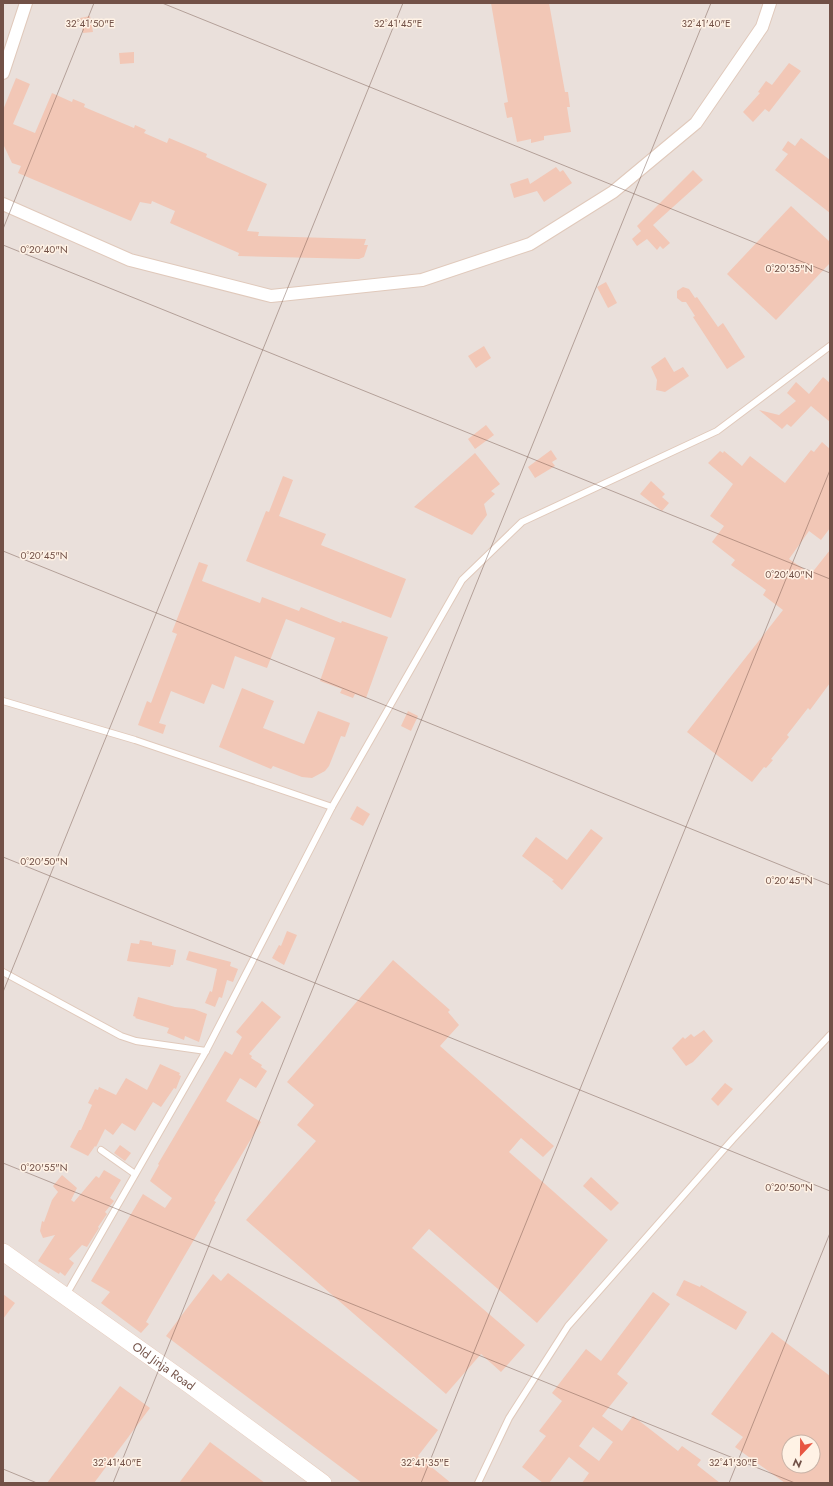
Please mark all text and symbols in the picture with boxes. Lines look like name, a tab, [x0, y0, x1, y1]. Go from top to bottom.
text: 32°41'50"E	[66, 16, 114, 31]
text: 32°41'45"E	[374, 16, 422, 31]
text: 32°41'40"E	[681, 16, 731, 31]
text: 0°20'40"N	[20, 242, 68, 257]
text: 0°20'35"N	[766, 261, 812, 276]
text: 0°20'45"N	[20, 548, 68, 563]
text: 0°20'40"N	[765, 567, 813, 582]
text: 0°20'50"N	[20, 854, 68, 869]
text: 0°20'45"N	[765, 873, 813, 888]
text: 0°20'55"N	[21, 1160, 68, 1175]
text: 0°20'50"N	[765, 1180, 813, 1195]
street label: Old Jinja Road	[128, 1338, 199, 1395]
north arrow	[781, 1434, 821, 1474]
text: N	[790, 1454, 804, 1472]
text: 32°41'40"E	[92, 1455, 142, 1470]
text: 32°41'35"E	[401, 1455, 449, 1470]
text: 32°41'30"E	[709, 1455, 757, 1470]

